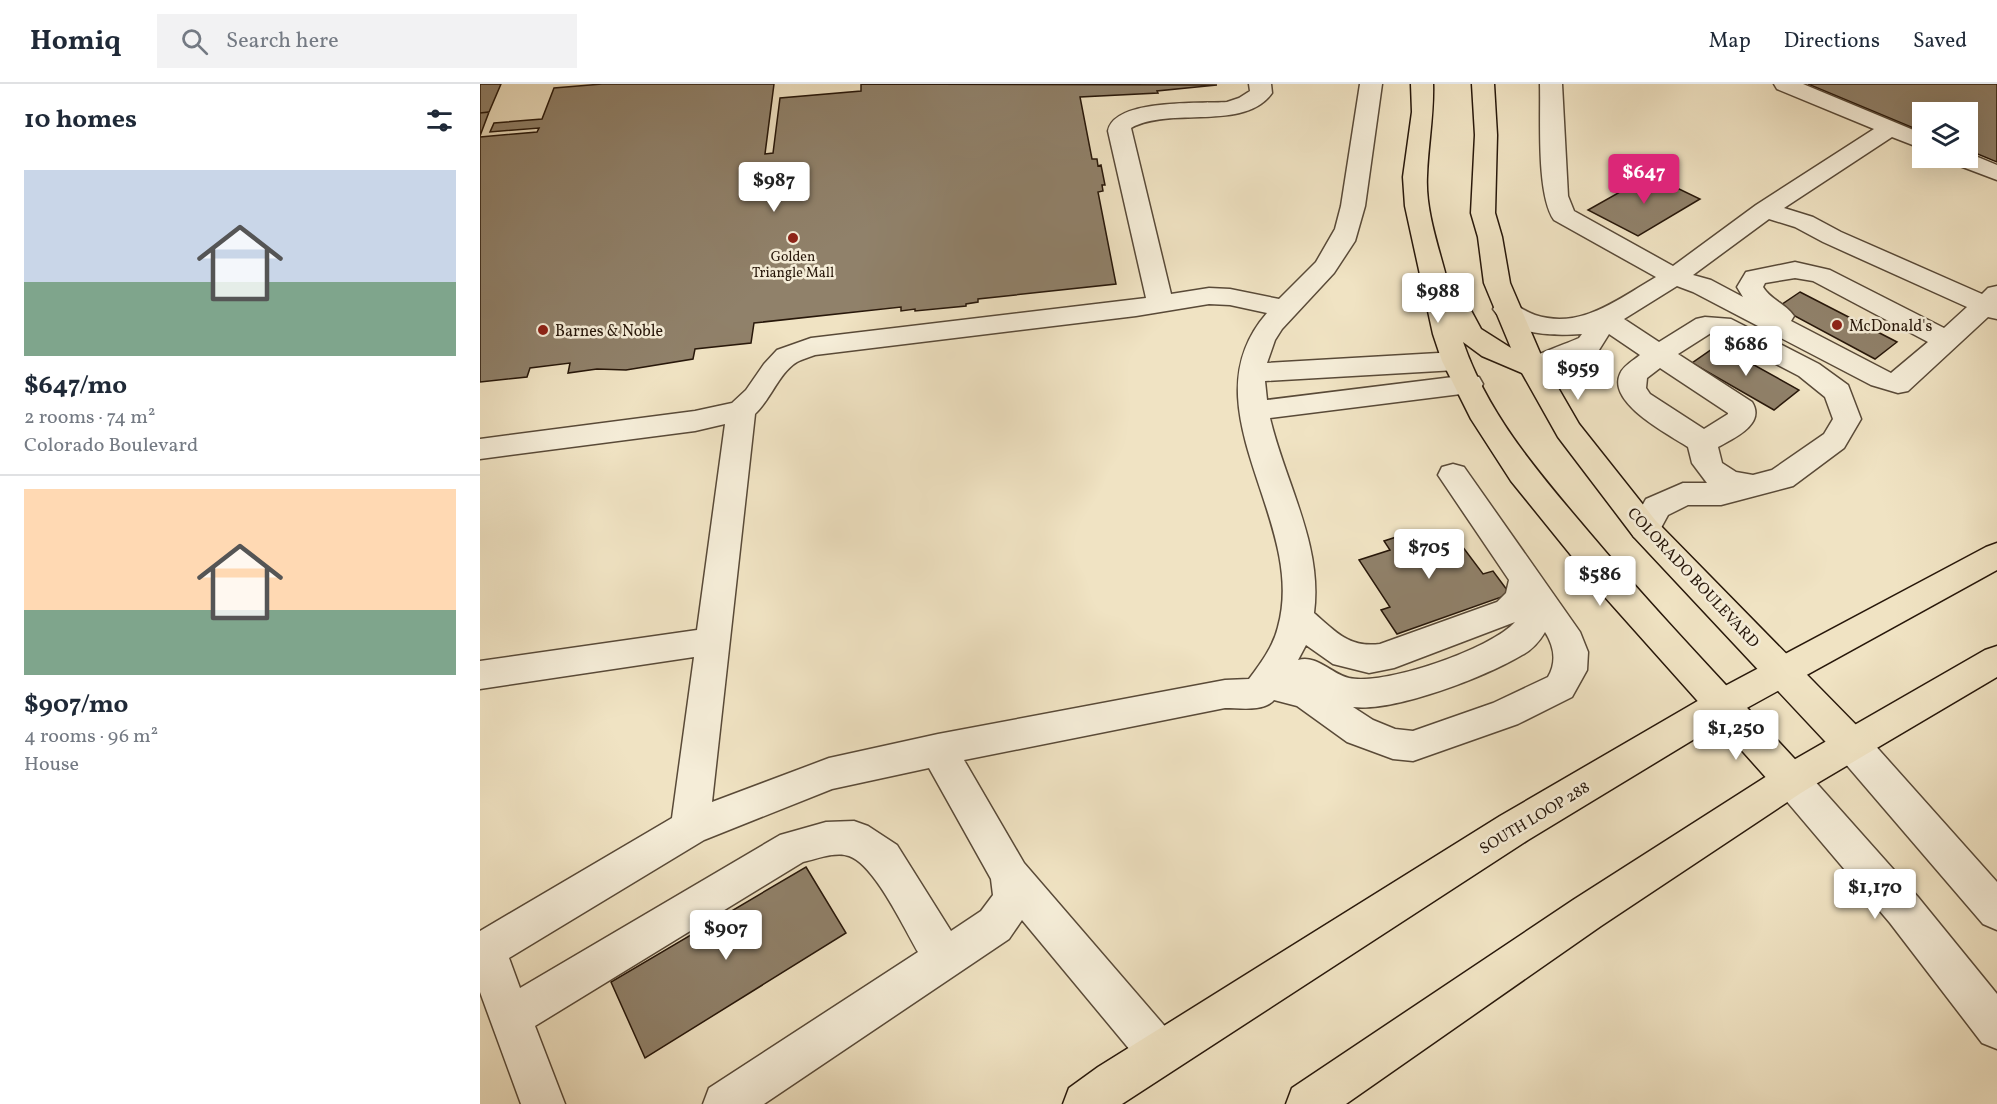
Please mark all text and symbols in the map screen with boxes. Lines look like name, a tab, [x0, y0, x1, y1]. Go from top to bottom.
search box	[157, 14, 577, 68]
text: Homiq	[30, 22, 121, 61]
icon: search	[178, 25, 211, 58]
text: Search here	[226, 26, 339, 57]
text: Map	[1709, 27, 1751, 56]
text: Directions	[1784, 27, 1880, 56]
text: Saved	[1913, 27, 1967, 56]
text: 10 homes	[24, 102, 137, 138]
map controls	[1912, 102, 1978, 168]
button: layers	[1912, 102, 1978, 168]
icon: filters	[423, 104, 456, 137]
pin: $647	[1608, 154, 1680, 205]
text: $647	[1622, 159, 1666, 187]
pin: $987	[738, 162, 810, 213]
text: $987	[753, 167, 795, 195]
icon: home	[186, 209, 294, 317]
marker: Golden Triangle Mall	[786, 231, 800, 245]
place label: Golden Triangle Mall	[752, 248, 834, 283]
pin: $988	[1402, 273, 1474, 324]
text: $988	[1416, 278, 1460, 306]
place label: McDonald's	[1849, 316, 1932, 338]
marker: McDonald's	[1830, 318, 1844, 332]
place label: Barnes & Noble	[555, 321, 663, 343]
marker: Barnes & Noble	[536, 323, 550, 337]
pin: $686	[1710, 326, 1782, 377]
text: $686	[1724, 331, 1768, 359]
pin: $959	[1542, 350, 1614, 401]
text: $959	[1557, 355, 1599, 383]
text: $647/mo	[24, 368, 127, 404]
text: 2 rooms · 74 m²	[24, 404, 155, 432]
text: Colorado Boulevard	[24, 432, 198, 460]
street label: COLORADO BOULEVARD	[1622, 503, 1764, 654]
icon: home	[186, 528, 294, 636]
pin: $705	[1393, 529, 1465, 580]
text: $705	[1408, 534, 1450, 562]
pin: $586	[1564, 556, 1636, 607]
text: $586	[1579, 561, 1621, 589]
text: $907/mo	[24, 687, 128, 723]
pin: $1,250	[1687, 710, 1785, 761]
text: $1,250	[1707, 715, 1765, 743]
text: 4 rooms · 96 m²	[24, 723, 158, 751]
text: House	[24, 751, 79, 779]
street label: SOUTH LOOP 288	[1476, 777, 1594, 860]
pin: $1,170	[1826, 869, 1924, 920]
text: $1,170	[1848, 874, 1902, 902]
pin: $907	[690, 910, 762, 961]
text: $907	[704, 915, 748, 943]

